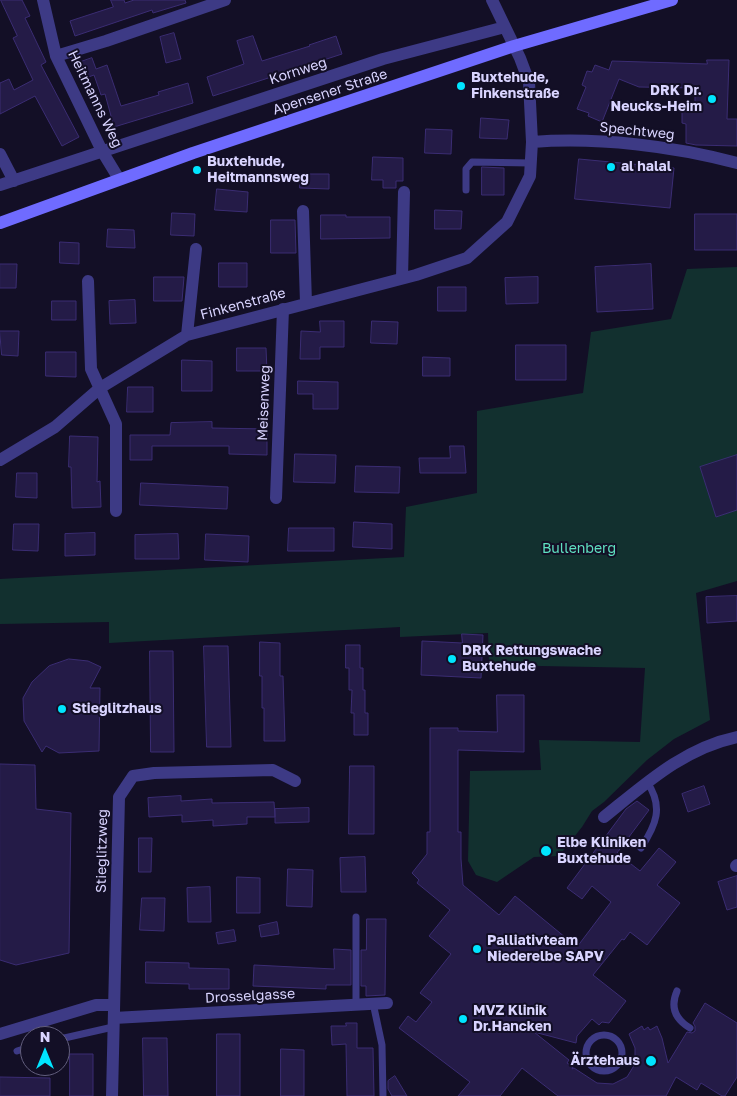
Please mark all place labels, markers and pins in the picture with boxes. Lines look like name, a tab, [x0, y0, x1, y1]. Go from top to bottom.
place label: Buxtehude, Finkenstraße	[471, 70, 560, 102]
marker: Buxtehude, Finkenstraße	[455, 80, 467, 92]
place label: DRK Dr. Neucks-Heim	[611, 83, 702, 115]
marker: DRK Dr. Neucks-Heim	[706, 93, 718, 105]
place label: Buxtehude, Heitmannsweg	[207, 154, 309, 186]
place label: al halal	[621, 159, 671, 175]
marker: al halal	[605, 161, 617, 173]
marker: Buxtehude, Heitmannsweg	[191, 164, 203, 176]
place label: DRK Rettungswache Buxtehude	[462, 643, 602, 676]
marker: DRK Rettungswache Buxtehude	[446, 653, 458, 665]
place label: Stieglitzhaus	[72, 701, 162, 717]
marker: Stieglitzhaus	[56, 703, 68, 715]
place label: Elbe Kliniken Buxtehude	[557, 835, 646, 868]
marker: Elbe Kliniken Buxtehude	[539, 844, 553, 858]
place label: Palliativteam Niederelbe SAPV	[487, 933, 604, 966]
marker: Palliativteam Niederelbe SAPV	[471, 943, 483, 955]
place label: MVZ Klinik Dr.Hancken	[473, 1003, 551, 1036]
marker: MVZ Klinik Dr.Hancken	[457, 1013, 469, 1025]
place label: Ärztehaus	[570, 1053, 640, 1069]
marker: Ärztehaus	[644, 1054, 658, 1068]

